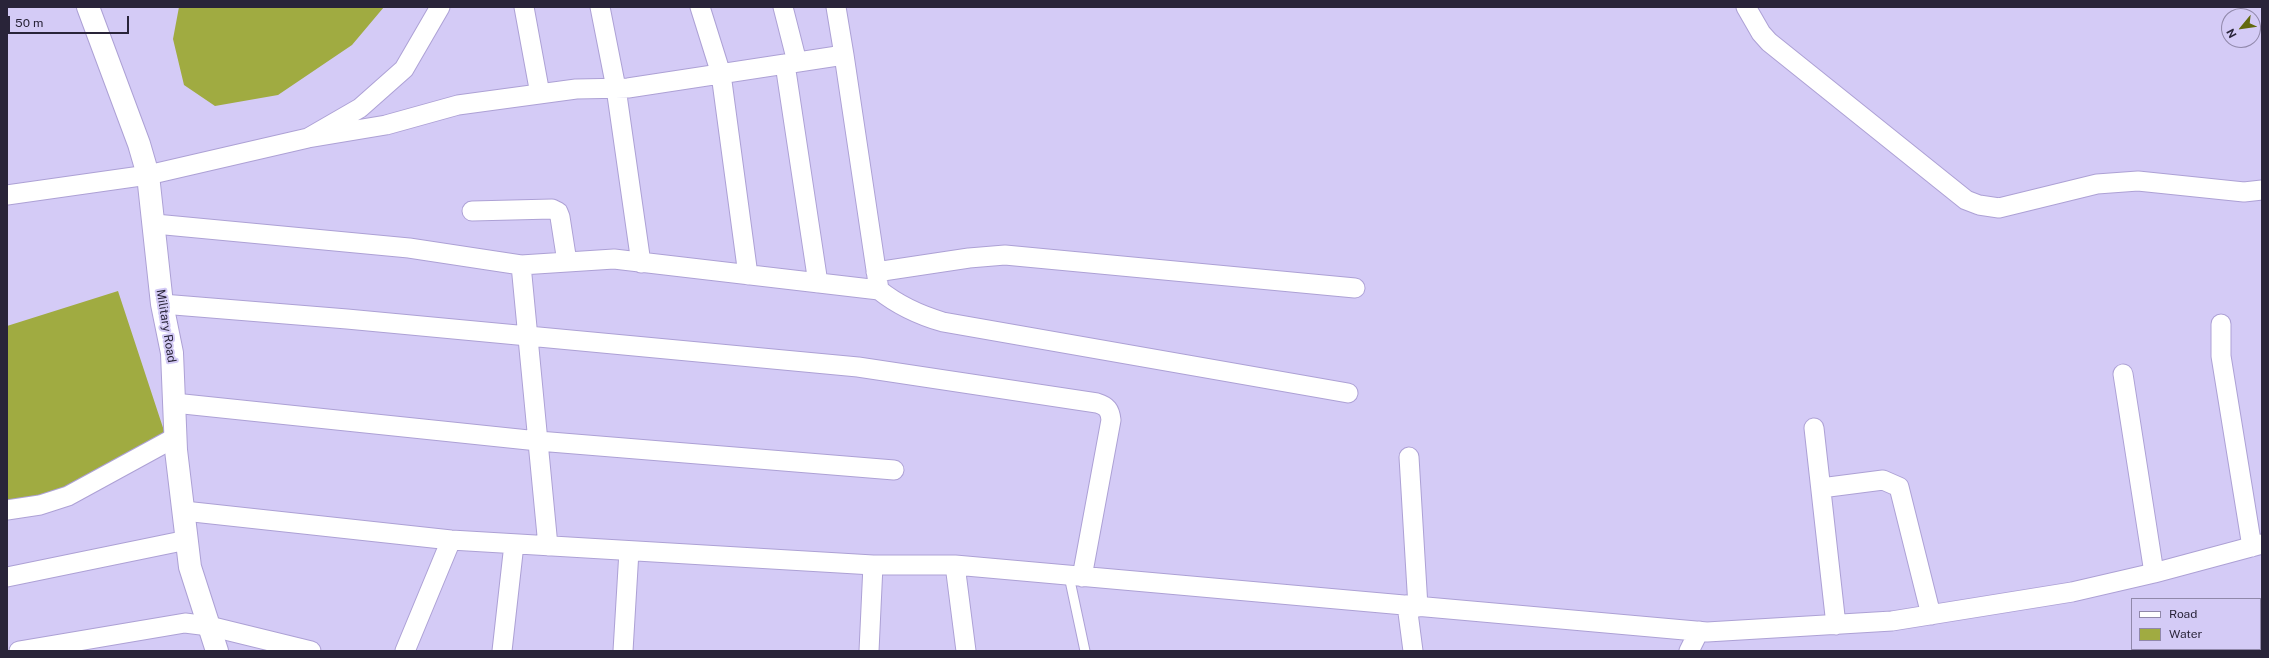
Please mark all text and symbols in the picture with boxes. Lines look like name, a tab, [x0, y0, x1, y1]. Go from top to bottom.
scale bar	[10, 8, 131, 34]
north arrow	[2221, 8, 2261, 48]
text: 50 m	[15, 16, 43, 30]
text: N	[2224, 27, 2239, 40]
street label: Military Road	[153, 288, 179, 364]
legend	[2131, 598, 2261, 650]
text: Road	[2169, 607, 2197, 621]
text: Water	[2169, 627, 2202, 641]

